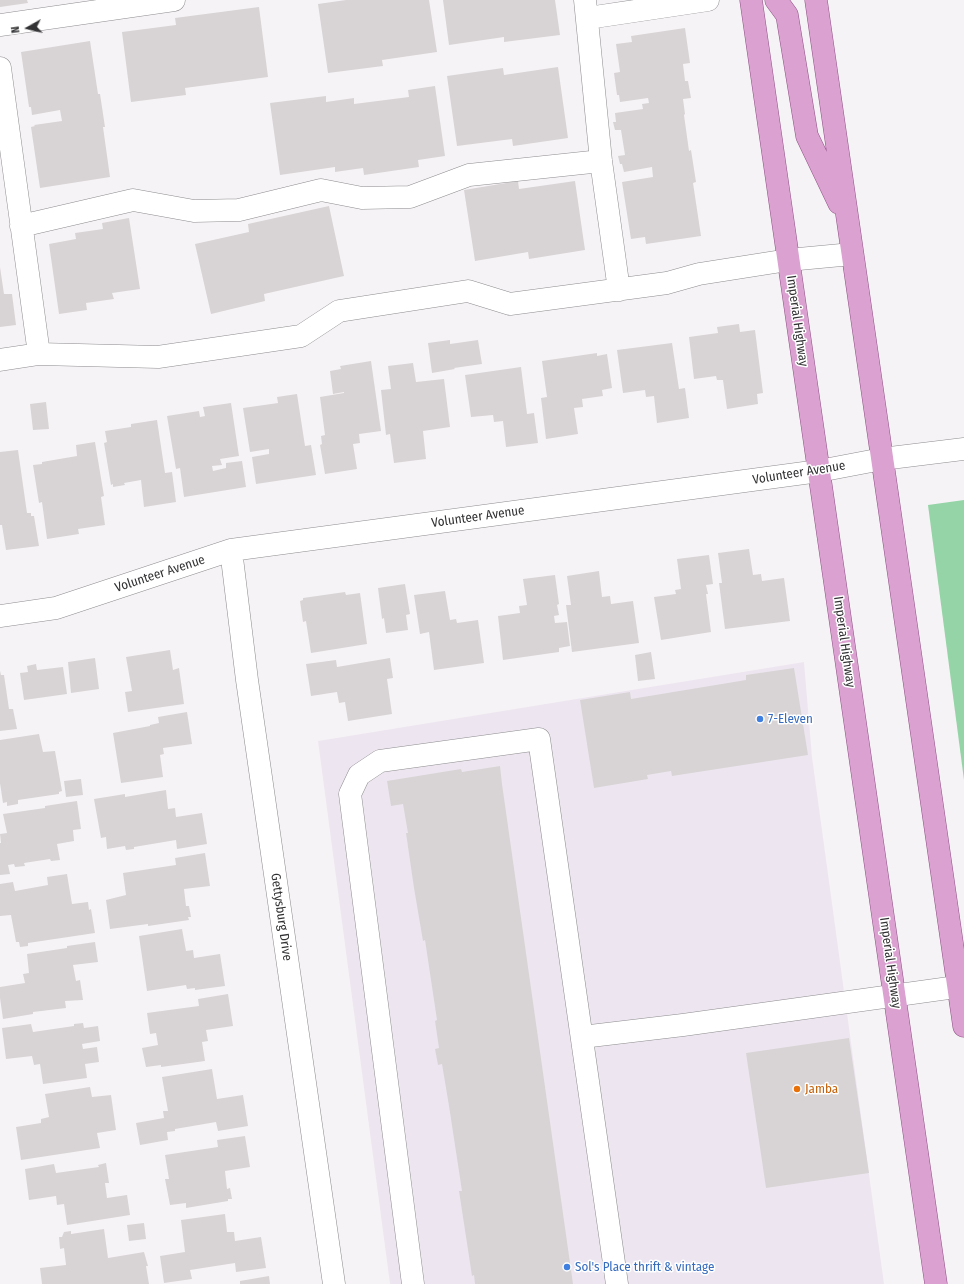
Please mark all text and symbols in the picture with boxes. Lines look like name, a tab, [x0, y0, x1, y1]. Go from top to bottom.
north arrow	[8, 8, 48, 48]
text: N	[9, 26, 23, 34]
street label: Imperial Highway	[783, 275, 811, 367]
street label: Volunteer Avenue	[751, 458, 847, 488]
street label: Volunteer Avenue	[430, 503, 526, 531]
street label: Volunteer Avenue	[113, 552, 207, 596]
street label: Imperial Highway	[830, 596, 858, 688]
place label: 7-Eleven	[768, 711, 813, 727]
marker: 7-Eleven	[755, 714, 765, 724]
street label: Gettysburg Drive	[267, 872, 295, 962]
street label: Imperial Highway	[876, 917, 904, 1009]
place label: Jamba	[805, 1081, 838, 1097]
marker: Jamba	[792, 1084, 802, 1094]
place label: Sol's Place thrift & vintage	[575, 1259, 714, 1275]
marker: Sol's Place thrift & vintage	[562, 1262, 572, 1272]

